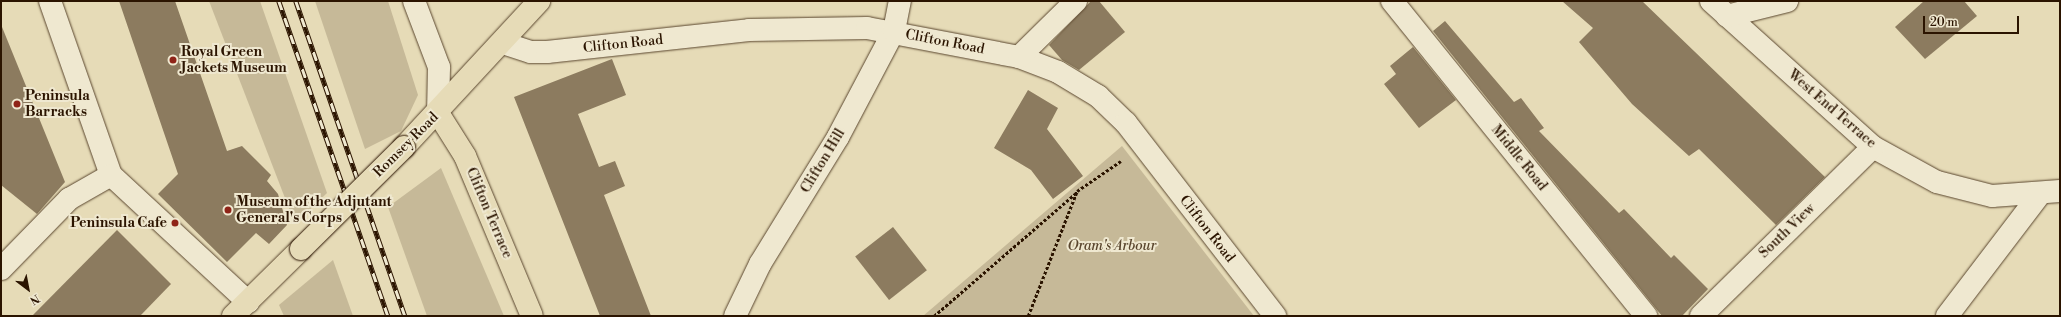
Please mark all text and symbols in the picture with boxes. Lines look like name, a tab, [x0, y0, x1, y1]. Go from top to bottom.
scale bar	[1925, 8, 2021, 34]
text: 20 m	[1930, 15, 1958, 30]
street label: Clifton Road	[904, 26, 986, 58]
street label: Clifton Road	[582, 31, 664, 57]
place label: Royal Green Jackets Museum	[181, 44, 287, 76]
marker: Royal Green Jackets Museum	[168, 55, 178, 65]
street label: West End Terrace	[1785, 66, 1879, 152]
place label: Peninsula Barracks	[25, 88, 90, 120]
marker: Peninsula Barracks	[12, 99, 22, 109]
street label: Romsey Road	[370, 109, 442, 181]
street label: Middle Road	[1487, 122, 1551, 194]
street label: Clifton Hill	[797, 126, 849, 196]
street label: Clifton Terrace	[462, 165, 516, 261]
street label: Clifton Road	[1176, 192, 1238, 266]
place label: Museum of the Adjutant General's Corps	[236, 194, 392, 226]
street label: South View	[1756, 200, 1818, 262]
marker: Museum of the Adjutant General's Corps	[223, 205, 233, 215]
place label: Peninsula Cafe	[70, 215, 167, 231]
marker: Peninsula Cafe	[170, 218, 180, 228]
park label: Oram's Arbour	[1067, 238, 1157, 254]
north arrow	[8, 269, 48, 309]
text: N	[27, 291, 42, 307]

